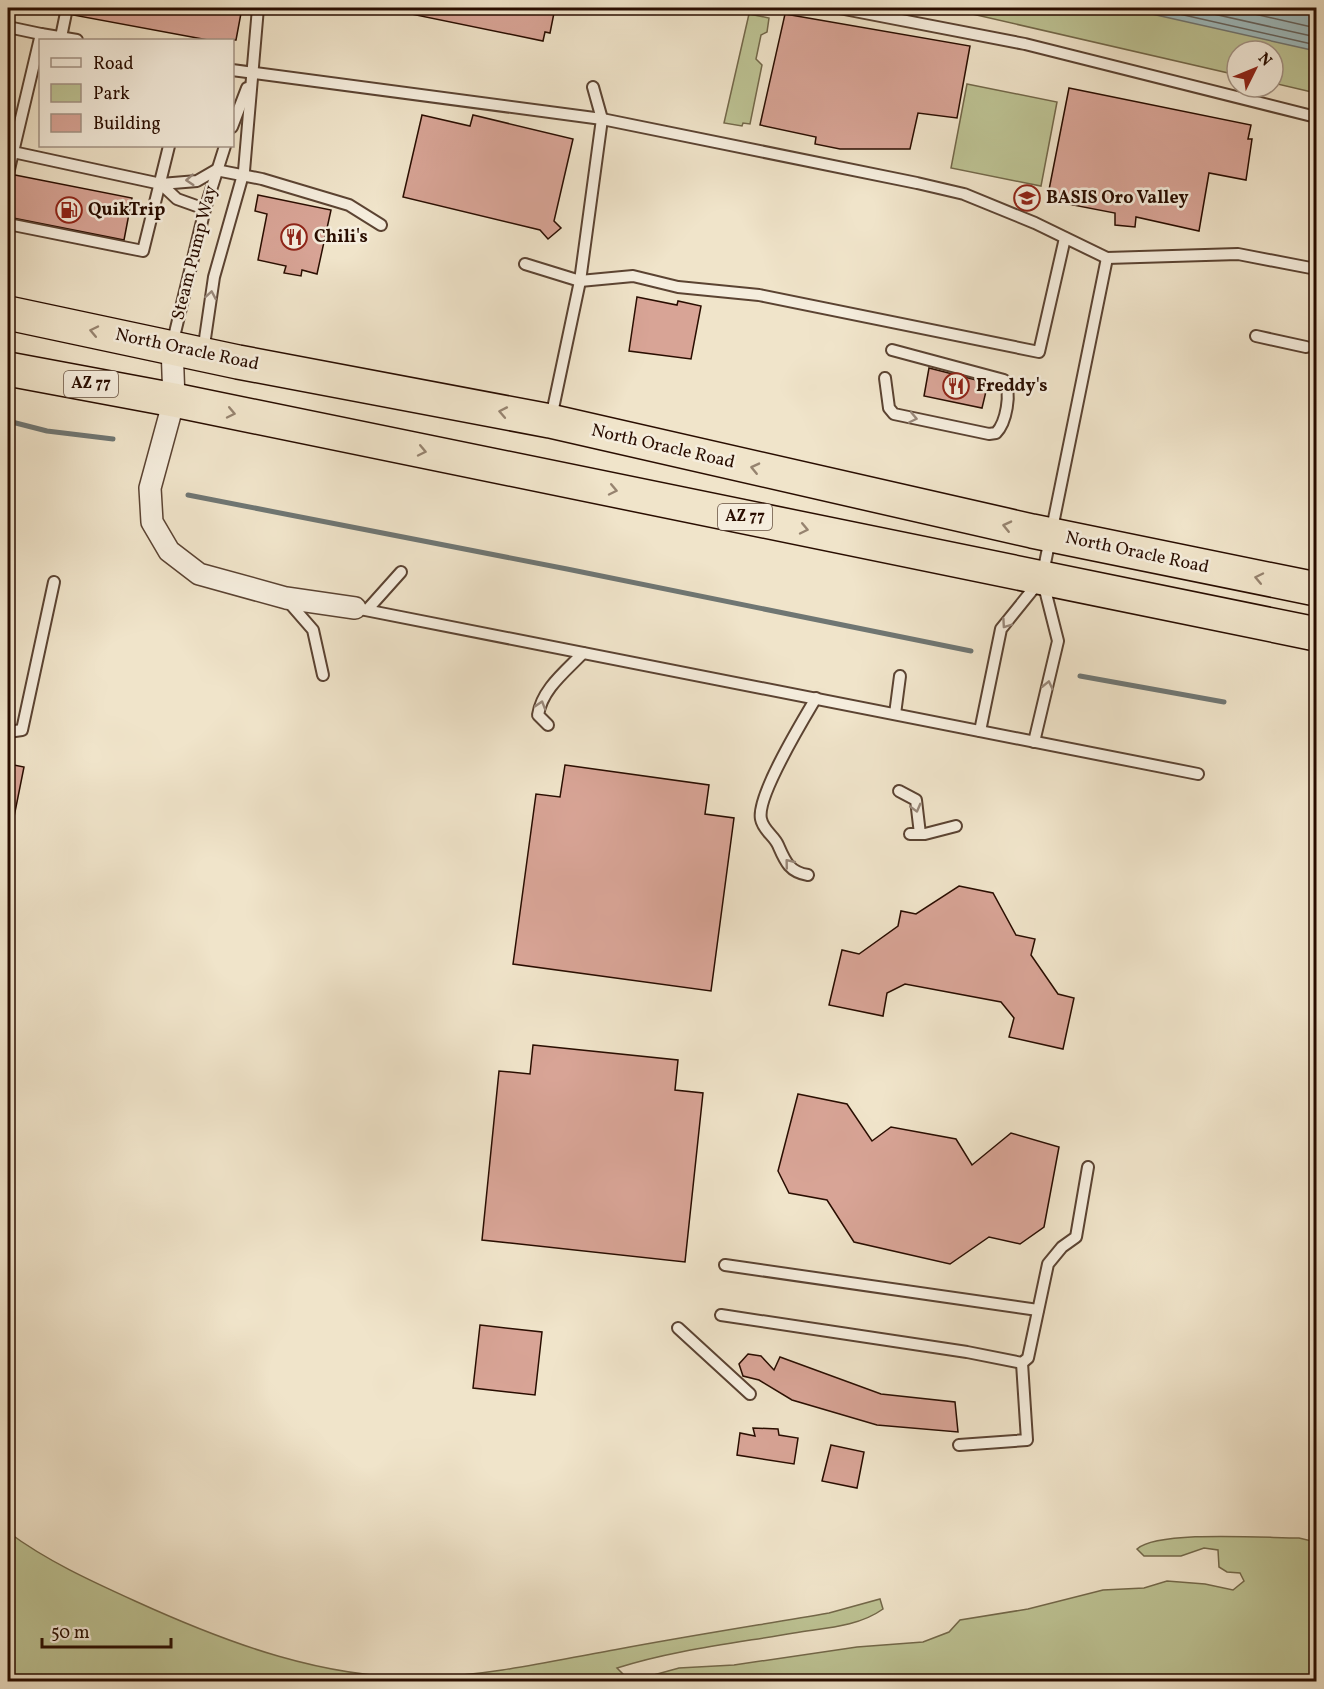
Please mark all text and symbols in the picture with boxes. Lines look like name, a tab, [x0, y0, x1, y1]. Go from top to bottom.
legend	[39, 39, 234, 147]
north arrow	[1225, 39, 1285, 99]
text: N	[1252, 48, 1277, 72]
text: Road	[93, 52, 134, 77]
text: Park	[93, 82, 130, 107]
text: Building	[93, 112, 161, 137]
one-way arrow	[185, 173, 194, 186]
street label: Steam Pump Way	[166, 183, 224, 323]
school or university icon: BASIS Oro Valley	[1012, 183, 1042, 213]
place label: BASIS Oro Valley	[1046, 186, 1189, 211]
fuel station icon: QuikTrip	[54, 195, 84, 225]
place label: QuikTrip	[88, 198, 165, 223]
restaurant icon: Chili's	[279, 222, 309, 252]
place label: Chili's	[314, 225, 368, 250]
one-way arrow	[204, 290, 217, 300]
street label: North Oracle Road	[113, 323, 261, 377]
one-way arrow	[89, 325, 99, 338]
road number: AZ 77	[64, 371, 118, 397]
restaurant icon: Freddy's	[941, 371, 971, 401]
place label: Freddy's	[976, 374, 1048, 399]
one-way arrow	[226, 405, 236, 418]
one-way arrow	[498, 406, 508, 419]
one-way arrow	[908, 411, 918, 424]
street label: North Oracle Road	[589, 418, 737, 476]
one-way arrow	[417, 444, 427, 457]
one-way arrow	[750, 462, 760, 475]
one-way arrow	[608, 483, 618, 496]
road number: AZ 77	[718, 504, 772, 530]
one-way arrow	[1002, 520, 1012, 533]
one-way arrow	[799, 522, 809, 535]
street label: North Oracle Road	[1063, 526, 1211, 580]
one-way arrow	[1254, 572, 1264, 585]
one-way arrow	[1002, 617, 1013, 628]
one-way arrow	[1040, 680, 1053, 690]
one-way arrow	[534, 700, 546, 711]
one-way arrow	[909, 802, 921, 813]
one-way arrow	[785, 859, 796, 870]
scale bar	[42, 1611, 171, 1649]
text: 50 m	[51, 1621, 90, 1646]

